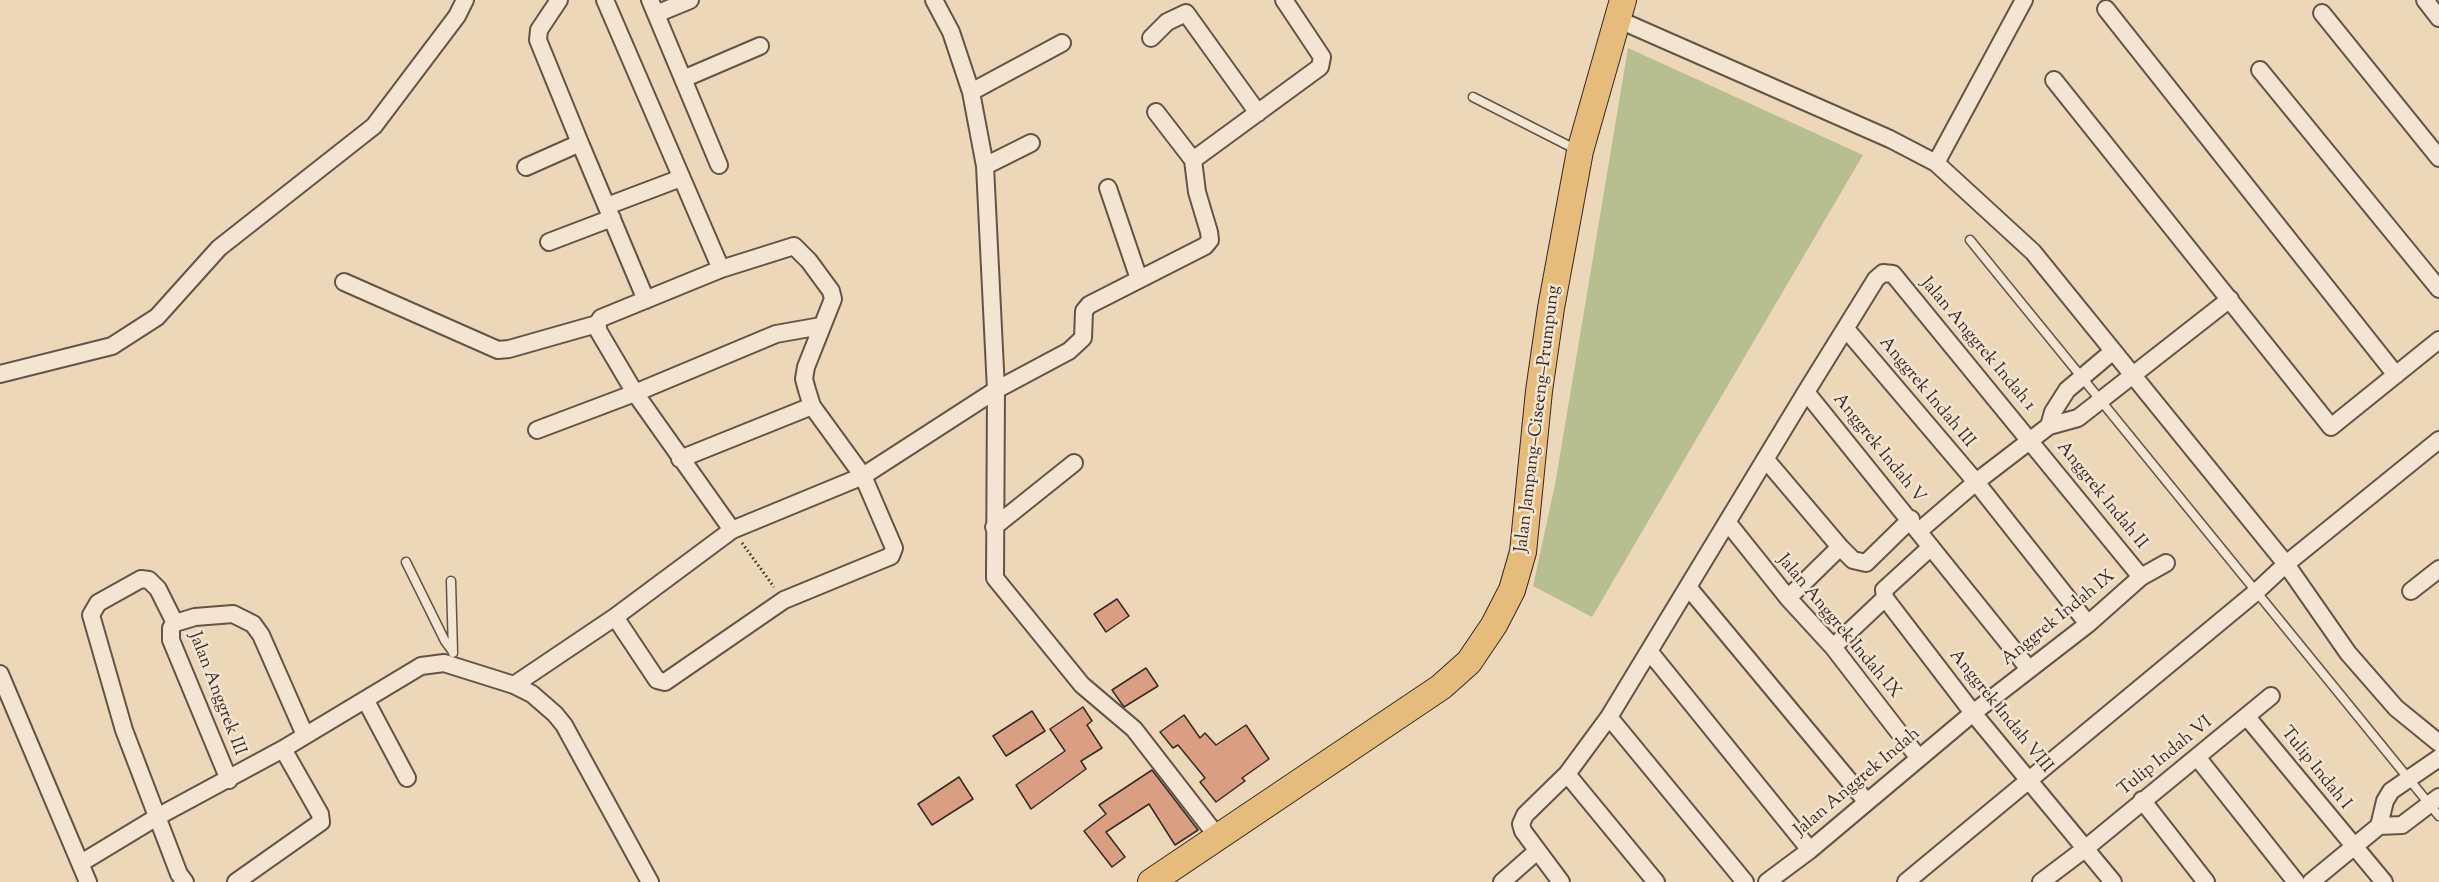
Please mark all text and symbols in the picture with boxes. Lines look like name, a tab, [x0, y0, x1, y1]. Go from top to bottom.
street label: Jalan Anggrek Indah 1	[1915, 274, 2039, 416]
street label: Jalan Jampang–Ciseeng–Prumpung	[1512, 284, 1566, 554]
street label: Anggrek Indah III	[1873, 333, 1979, 453]
street label: Anggrek Indah V	[1827, 390, 1929, 508]
street label: Anggrek Indah II	[2051, 438, 2151, 554]
street label: Jalan Anggrek Indah IX	[1771, 551, 1905, 703]
street label: Anggrek Indah IX	[1998, 567, 2120, 671]
street label: Jalan Anggrek III	[183, 629, 249, 759]
street label: Anggrek Indah VIII	[1944, 646, 2056, 778]
street label: Tulip Indah VI	[2115, 712, 2217, 802]
street label: Tulip Indah I	[2275, 723, 2355, 815]
street label: Jalan Anggrek Indah	[1791, 724, 1925, 842]

